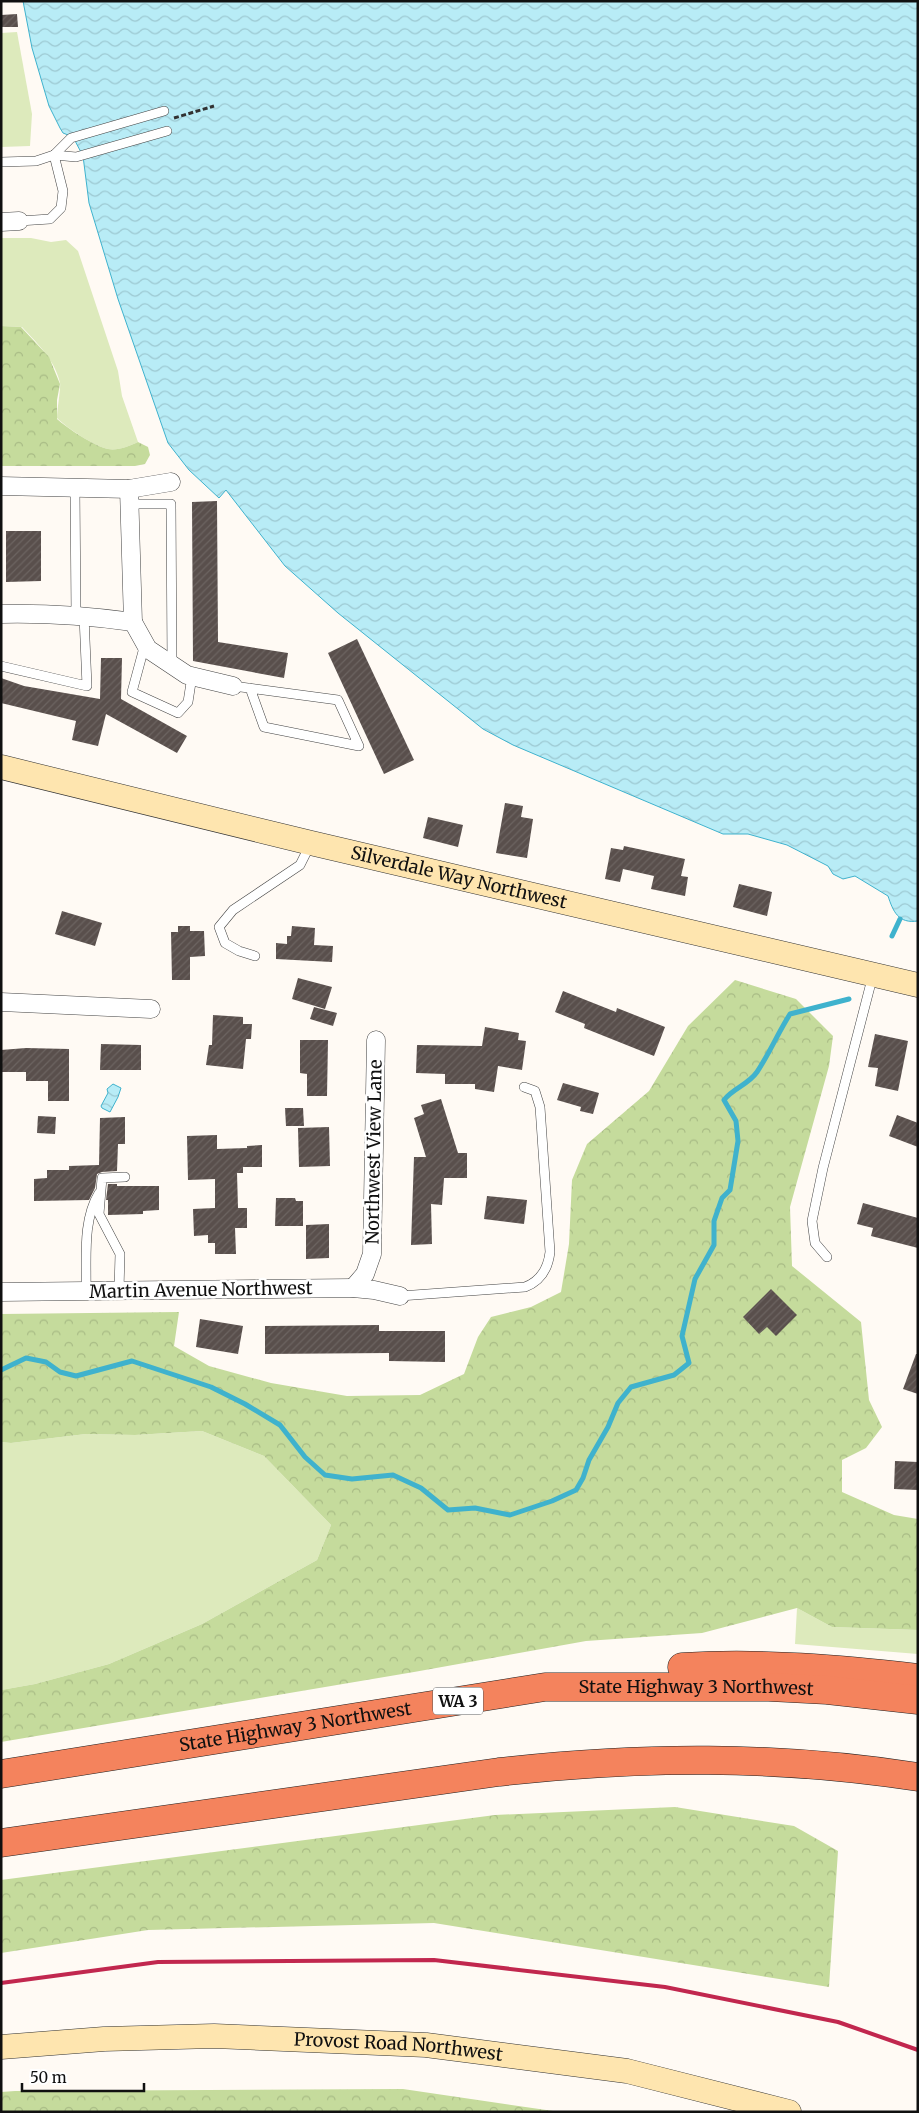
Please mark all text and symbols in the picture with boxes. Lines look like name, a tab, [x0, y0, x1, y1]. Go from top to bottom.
street label: Silverdale Way Northwest	[349, 841, 569, 914]
street label: Northwest View Lane	[360, 1059, 387, 1245]
street label: Martin Avenue Northwest	[89, 1276, 313, 1303]
street label: State Highway 3 Northwest	[579, 1675, 814, 1700]
road number: WA 3	[433, 1688, 483, 1714]
street label: State Highway 3 Northwest	[177, 1697, 413, 1756]
street label: Provost Road Northwest	[293, 2027, 504, 2066]
scale bar	[22, 2060, 145, 2092]
text: 50 m	[30, 2068, 67, 2087]

